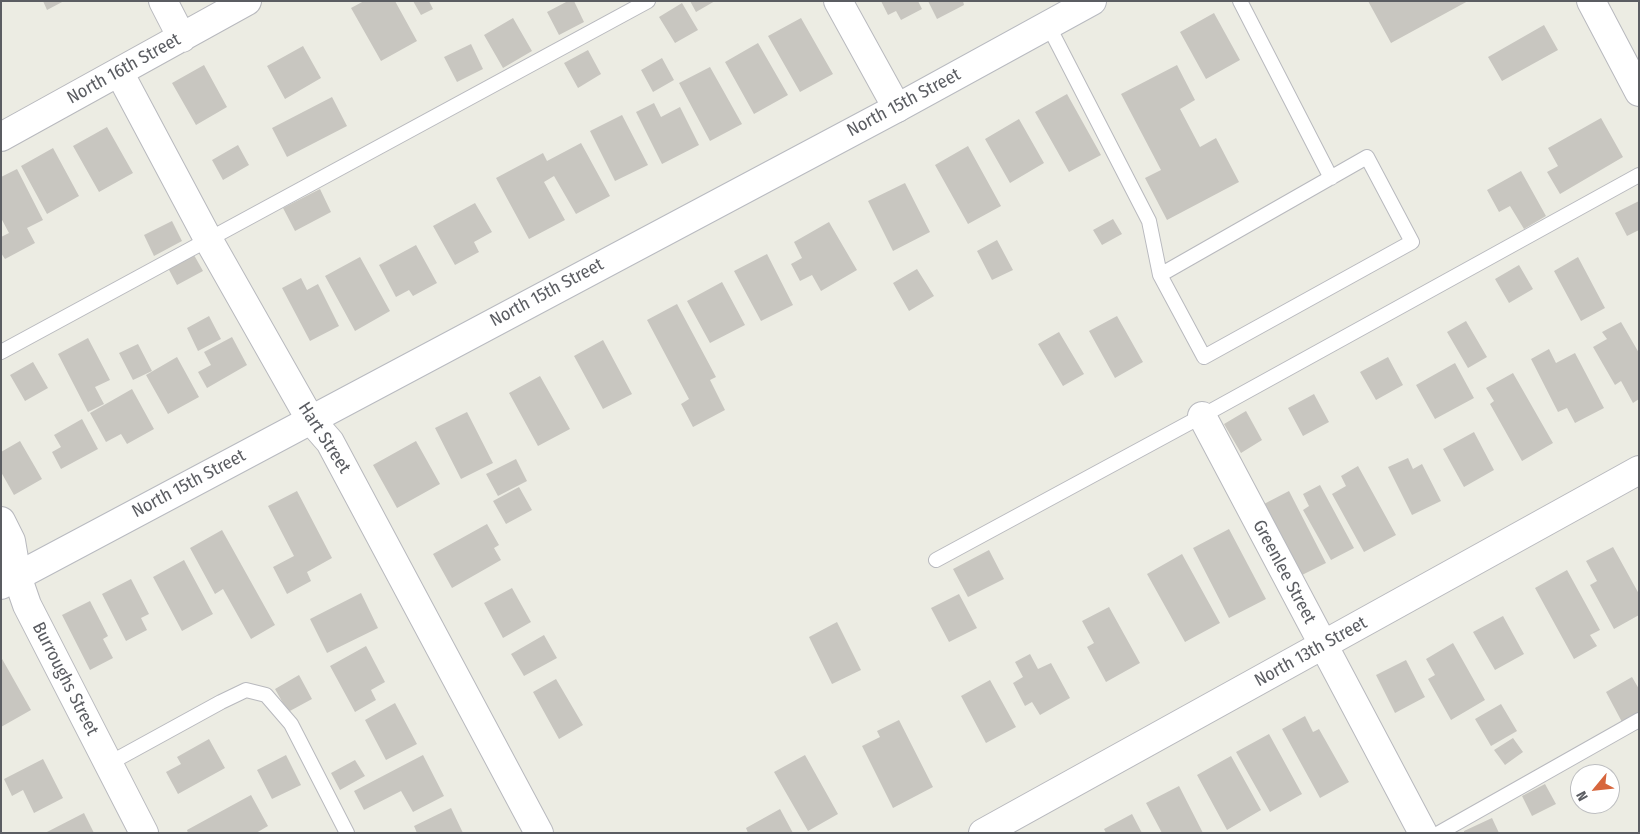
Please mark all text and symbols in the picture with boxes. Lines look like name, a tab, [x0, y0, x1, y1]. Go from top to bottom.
street label: North 16th Street	[64, 29, 184, 109]
street label: North 15th Street	[844, 64, 964, 142]
street label: North 15th Street	[487, 254, 607, 332]
street label: Hart Street	[293, 398, 355, 478]
street label: North 15th Street	[129, 445, 249, 523]
street label: Greenlee Street	[1248, 516, 1320, 628]
street label: North 13th Street	[1251, 612, 1371, 692]
street label: Burroughs Street	[27, 619, 103, 739]
north arrow	[1570, 764, 1620, 814]
text: N	[1573, 788, 1592, 804]

